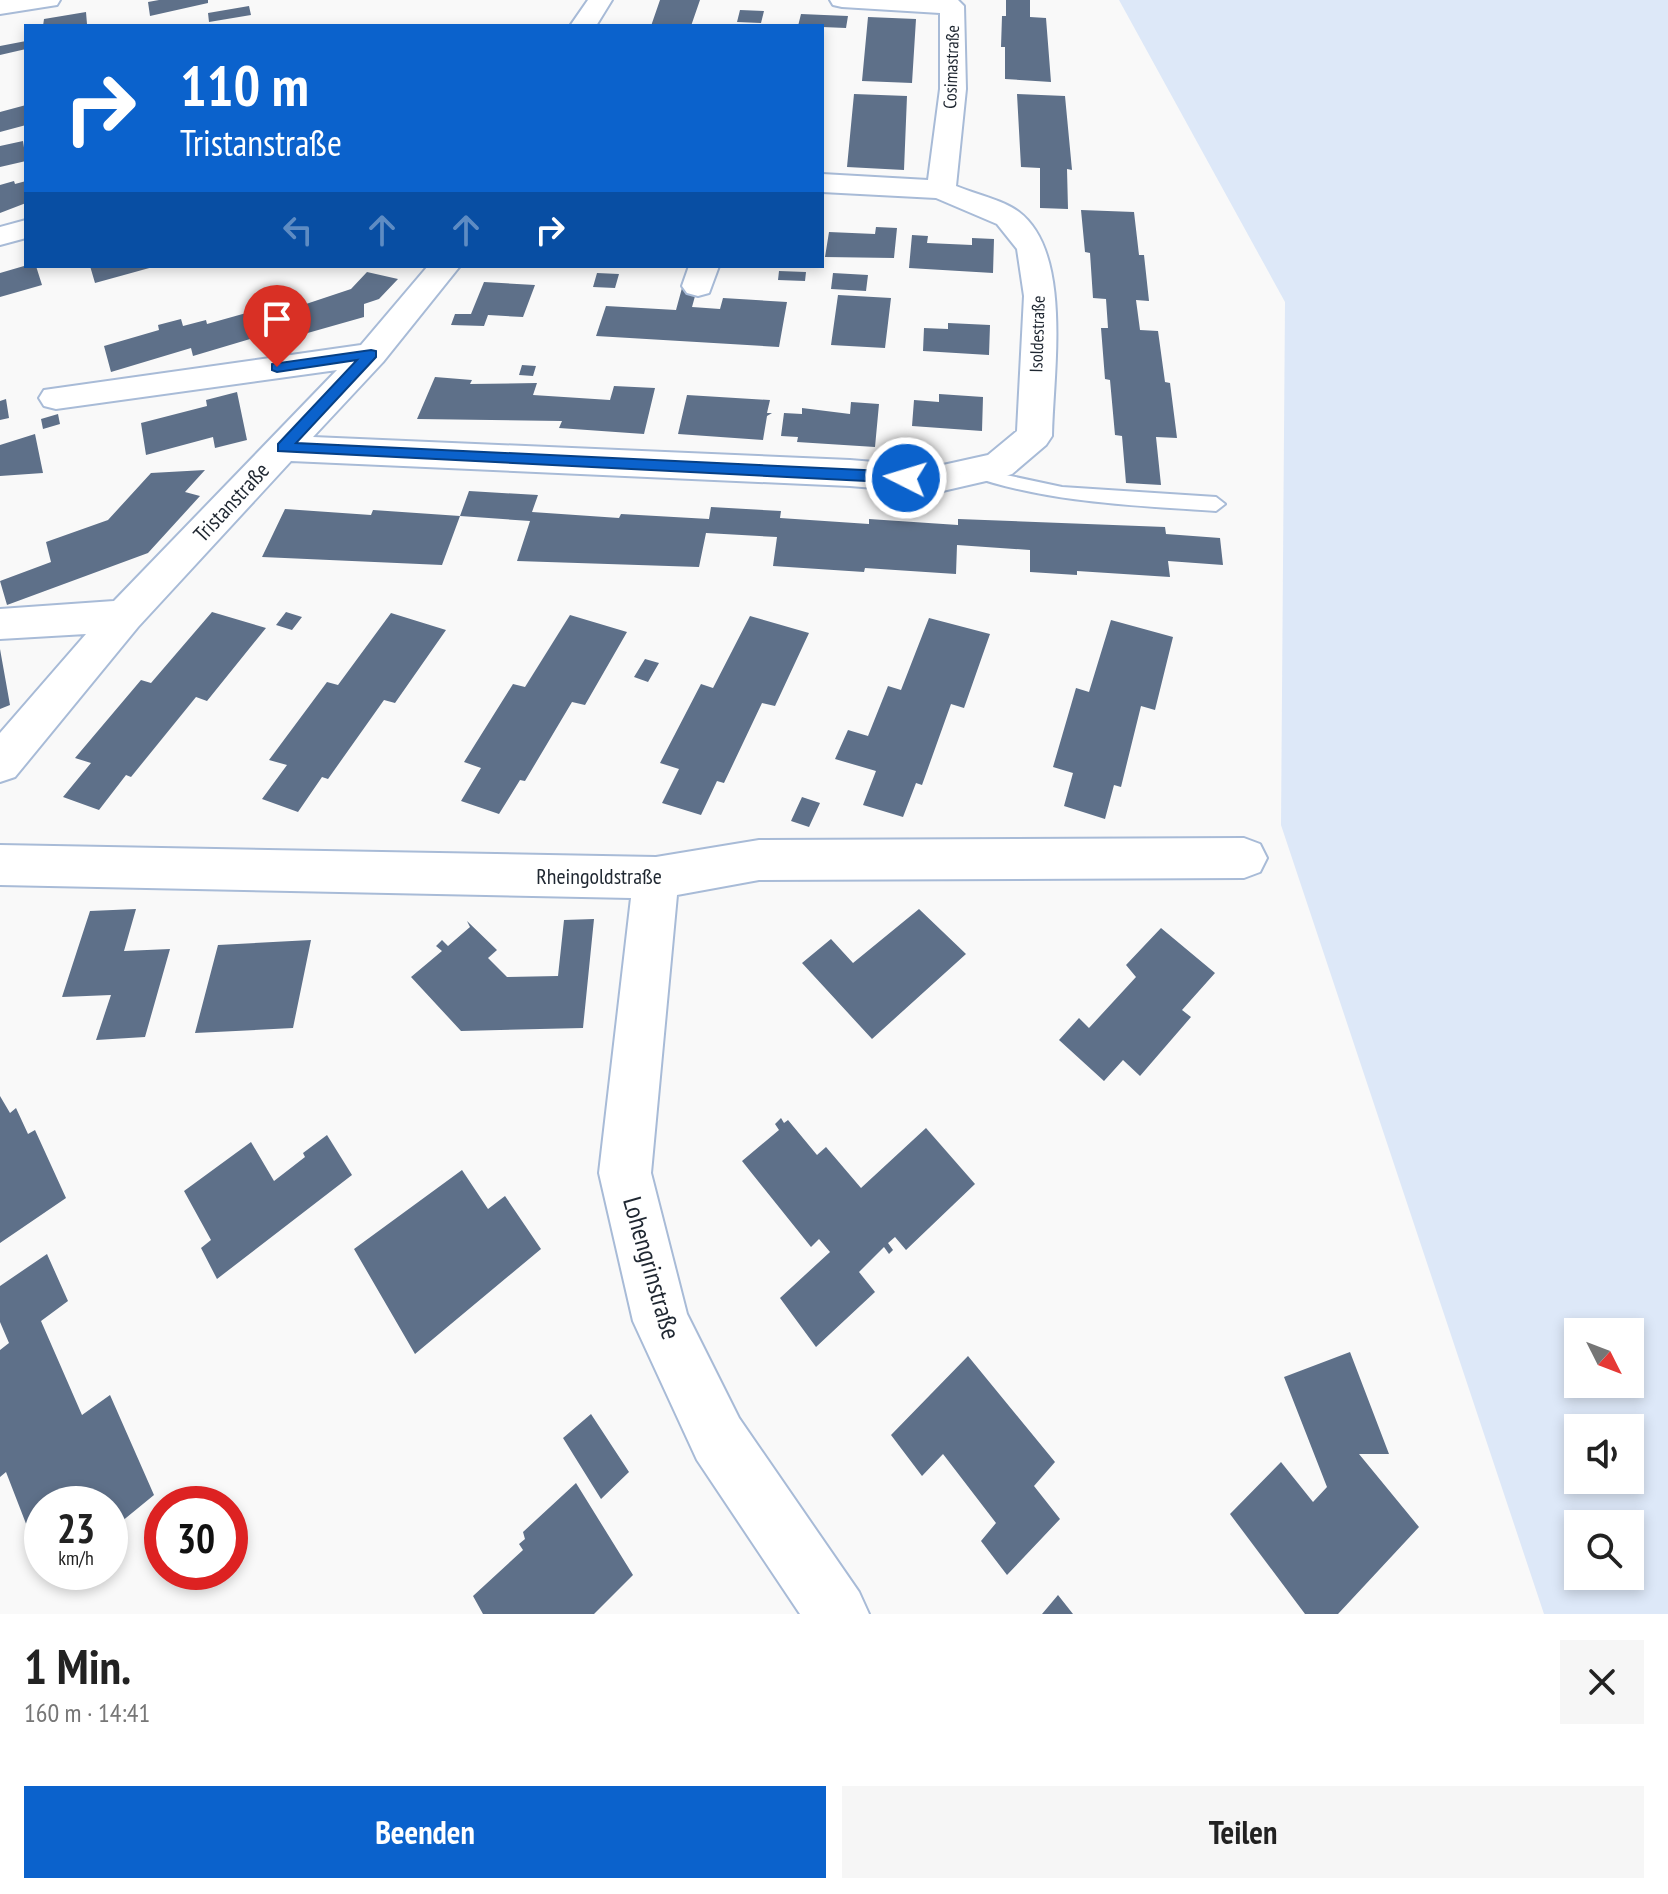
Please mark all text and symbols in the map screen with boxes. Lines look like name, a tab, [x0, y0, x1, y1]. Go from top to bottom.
street label: Cosimastraße	[938, 25, 964, 109]
text: 110 m	[180, 49, 309, 121]
icon: right	[48, 56, 152, 160]
text: Tristanstraße	[180, 119, 342, 166]
icon: left	[276, 208, 320, 252]
icon: ahead	[360, 208, 404, 252]
icon: ahead	[444, 208, 488, 252]
icon: right	[528, 208, 572, 252]
pin	[243, 285, 311, 367]
street label: Isoldestraße	[1024, 295, 1050, 373]
icon: arrive	[255, 297, 299, 341]
position arrow	[864, 436, 948, 520]
street label: Tristanstraße	[187, 456, 275, 548]
street label: Rheingoldstraße	[536, 862, 662, 890]
street label: Lohengrinstraße	[616, 1193, 688, 1343]
north arrow	[1564, 1318, 1644, 1398]
map controls	[1564, 1318, 1644, 1590]
button: sound	[1564, 1414, 1644, 1494]
speed limit sign: 30	[144, 1486, 248, 1590]
text: 23	[57, 1502, 95, 1554]
button: search	[1564, 1510, 1644, 1590]
text: km/h	[58, 1545, 94, 1571]
text: 1 Min.	[24, 1635, 131, 1697]
button: close	[1560, 1640, 1644, 1724]
text: 160 m · 14:41	[24, 1696, 150, 1729]
button: Beenden	[24, 1786, 826, 1878]
button: Teilen	[842, 1786, 1644, 1878]

